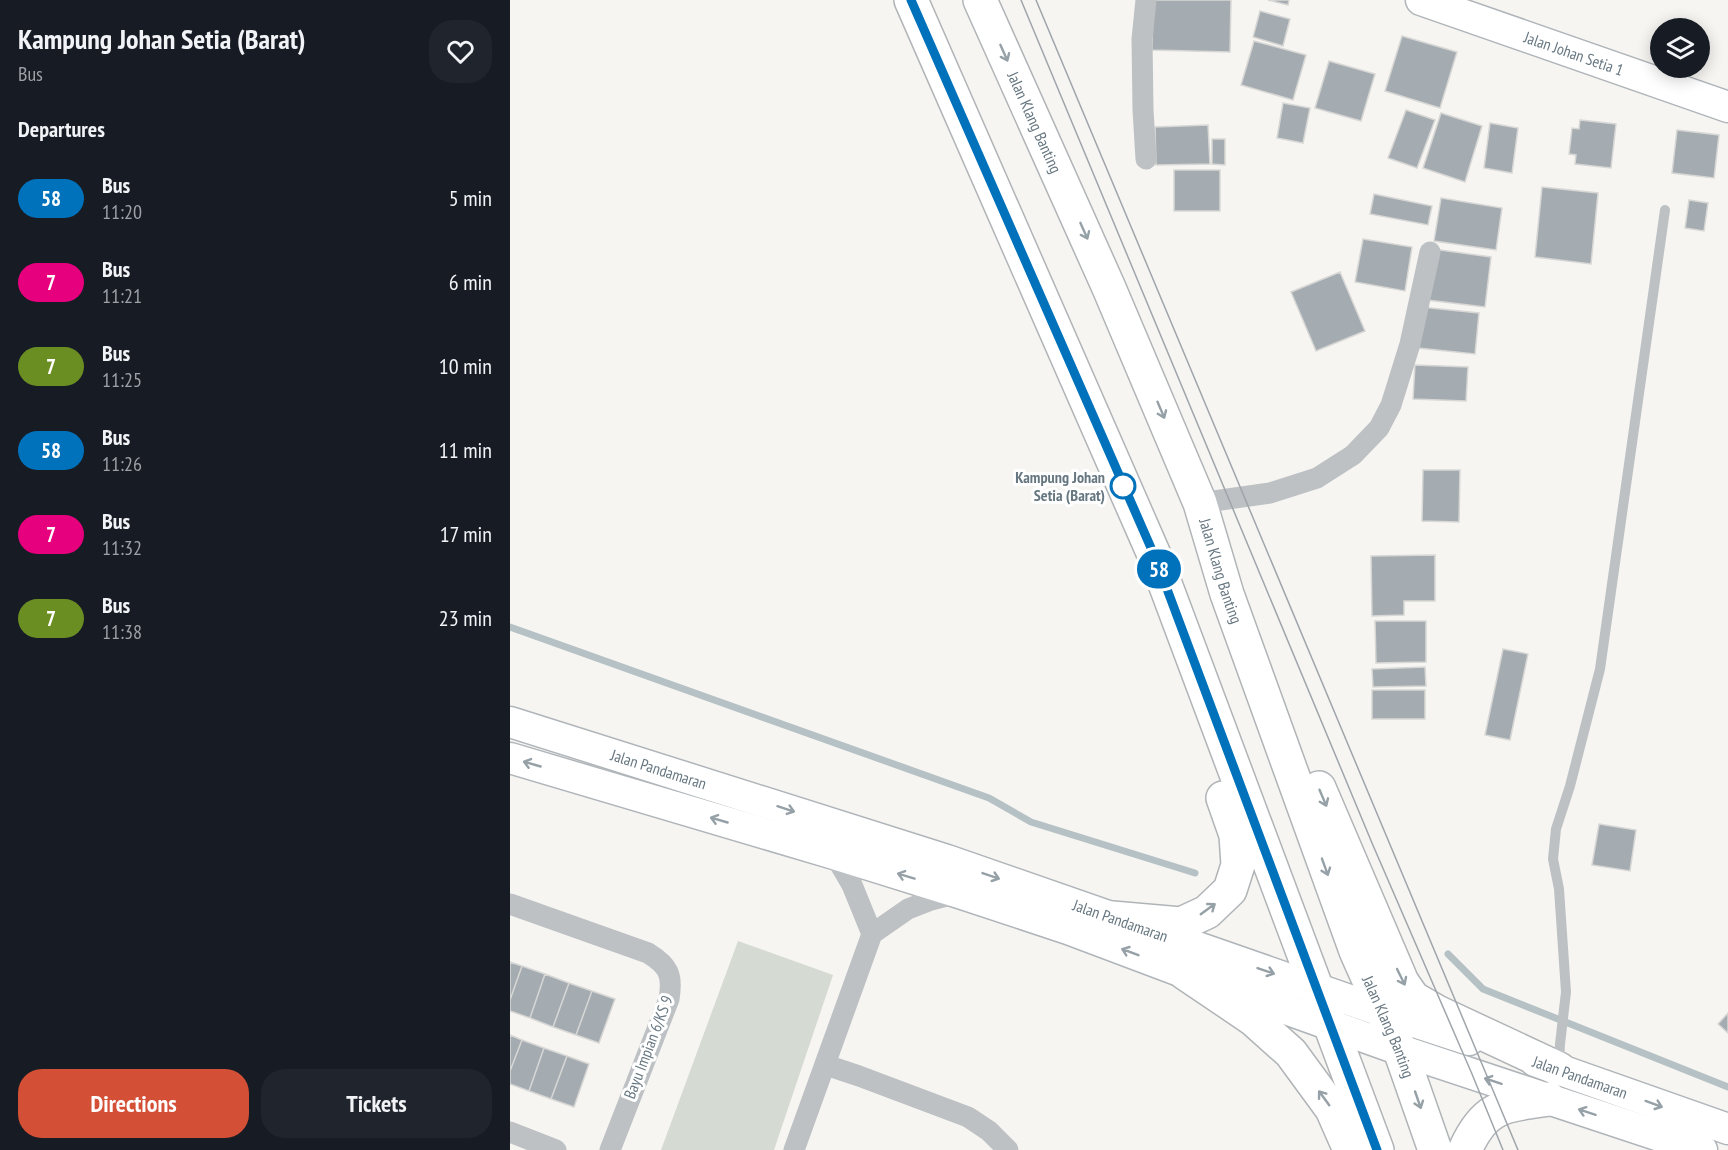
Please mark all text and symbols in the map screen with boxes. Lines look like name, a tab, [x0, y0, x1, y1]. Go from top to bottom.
map controls	[1650, 18, 1710, 78]
button: layers	[1650, 18, 1710, 78]
text: Kampung Johan Setia (Barat)	[18, 20, 306, 57]
button: heart	[429, 20, 492, 83]
street label: Jalan Johan Setia 1	[1521, 26, 1626, 80]
one-way arrow	[999, 44, 1011, 62]
text: Bus	[18, 61, 43, 87]
street label: Jalan Klang Banting	[1003, 68, 1066, 176]
text: Departures	[18, 115, 105, 143]
text: Bus	[102, 171, 130, 199]
text: 5 min	[449, 184, 492, 212]
text: 58	[41, 185, 61, 212]
text: 11:20	[102, 199, 142, 225]
one-way arrow	[1079, 222, 1090, 240]
text: Bus	[102, 255, 130, 283]
text: 6 min	[449, 268, 492, 296]
text: 7	[46, 269, 56, 296]
text: 11:21	[102, 283, 142, 309]
text: Bus	[102, 339, 130, 367]
text: 10 min	[439, 352, 492, 380]
text: 7	[46, 353, 56, 380]
text: 11:25	[102, 367, 142, 393]
one-way arrow	[1156, 401, 1167, 419]
text: Bus	[102, 423, 130, 451]
text: 11 min	[439, 436, 492, 464]
text: 58	[41, 437, 61, 464]
text: 11:26	[102, 451, 142, 477]
place label: Kampung Johan Setia (Barat)	[1015, 467, 1105, 505]
marker: Kampung Johan Setia (Barat)	[1110, 473, 1136, 499]
text: Bus	[102, 507, 130, 535]
street label: Jalan Klang Banting	[1195, 515, 1247, 626]
text: 17 min	[440, 520, 492, 548]
text: 7	[46, 521, 56, 548]
text: 11:32	[102, 535, 142, 561]
line badge: 58	[1132, 550, 1186, 588]
text: 58	[1149, 556, 1169, 583]
text: Bus	[102, 591, 130, 619]
text: 23 min	[439, 604, 492, 632]
text: 7	[46, 605, 56, 632]
text: 11:38	[102, 619, 142, 645]
street label: Jalan Pandamaran	[608, 744, 709, 793]
one-way arrow	[523, 758, 542, 769]
one-way arrow	[1318, 789, 1329, 807]
one-way arrow	[776, 804, 795, 815]
one-way arrow	[710, 814, 729, 825]
one-way arrow	[1320, 857, 1331, 875]
one-way arrow	[897, 870, 916, 881]
one-way arrow	[981, 871, 1000, 882]
street label: Jalan Pandamaran	[1070, 894, 1171, 946]
one-way arrow	[1199, 903, 1215, 915]
one-way arrow	[1121, 946, 1140, 957]
one-way arrow	[1256, 966, 1275, 977]
one-way arrow	[1396, 968, 1407, 986]
street label: Jalan Klang Banting	[1358, 972, 1419, 1080]
street label: Bayu Impian 6/KS 9	[619, 993, 677, 1101]
street label: Jalan Pandamaran	[1529, 1051, 1630, 1103]
button: Directions	[18, 1069, 249, 1138]
button: Tickets	[261, 1069, 492, 1138]
one-way arrow	[1484, 1074, 1503, 1085]
one-way arrow	[1318, 1090, 1330, 1106]
one-way arrow	[1413, 1090, 1424, 1109]
one-way arrow	[1644, 1099, 1663, 1110]
one-way arrow	[1578, 1105, 1597, 1116]

